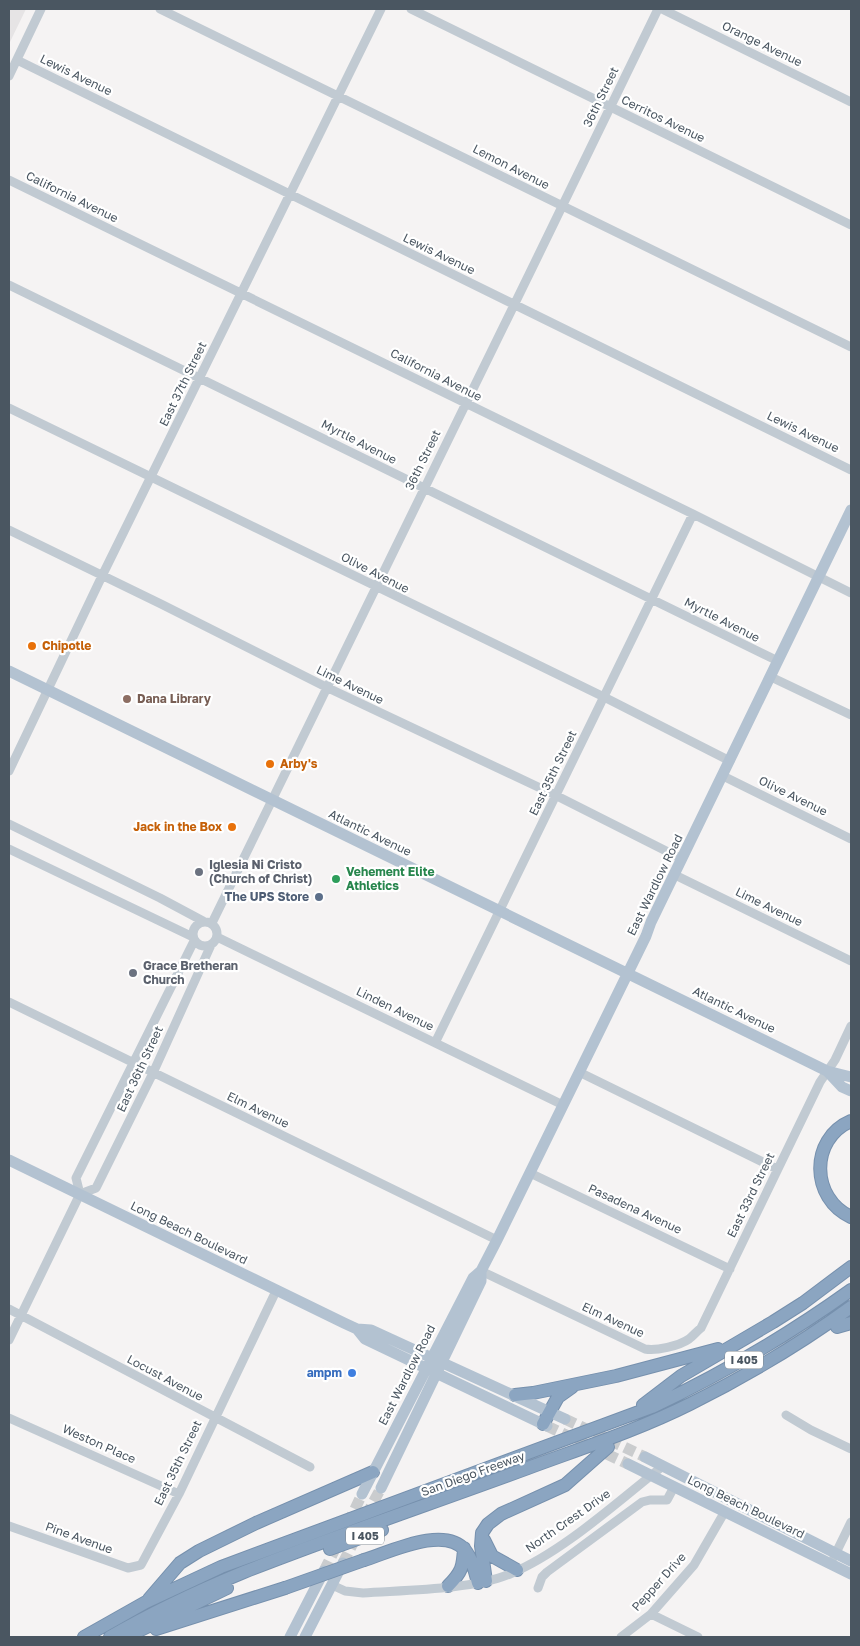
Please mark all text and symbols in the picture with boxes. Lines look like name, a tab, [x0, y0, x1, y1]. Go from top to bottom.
street label: Orange Avenue	[720, 18, 805, 69]
street label: Lewis Avenue	[38, 51, 115, 98]
street label: 36th Street	[580, 64, 622, 129]
street label: Cerritos Avenue	[619, 92, 708, 145]
street label: Lemon Avenue	[470, 141, 552, 192]
street label: California Avenue	[24, 168, 121, 225]
street label: Lewis Avenue	[401, 230, 478, 277]
street label: East 37th Street	[156, 339, 210, 429]
street label: California Avenue	[388, 345, 485, 404]
street label: Lewis Avenue	[765, 408, 842, 455]
street label: Myrtle Avenue	[319, 416, 400, 467]
street label: 36th Street	[402, 427, 444, 492]
street label: Olive Avenue	[339, 549, 412, 596]
street label: Myrtle Avenue	[682, 594, 763, 645]
place label: Chipotle	[42, 638, 91, 653]
marker: Chipotle	[26, 640, 38, 652]
street label: Lime Avenue	[314, 662, 386, 707]
place label: Dana Library	[137, 691, 212, 706]
marker: Dana Library	[121, 693, 133, 705]
street label: East 35th Street	[525, 728, 580, 818]
place label: Arby's	[280, 756, 318, 771]
marker: Arby's	[264, 758, 276, 770]
street label: Olive Avenue	[756, 772, 830, 819]
street label: Atlantic Avenue	[326, 806, 414, 859]
place label: Jack in the Box	[133, 819, 222, 834]
marker: Jack in the Box	[226, 821, 238, 833]
street label: East Wardlow Road	[624, 832, 686, 938]
place label: Iglesia Ni Cristo (Church of Christ)	[209, 857, 312, 886]
place label: Vehement Elite Athletics	[346, 864, 435, 893]
marker: Iglesia Ni Cristo (Church of Christ)	[193, 866, 205, 878]
marker: Vehement Elite Athletics	[330, 873, 342, 885]
street label: Lime Avenue	[733, 884, 805, 929]
place label: The UPS Store	[225, 889, 309, 904]
marker: The UPS Store	[313, 891, 325, 903]
place label: Grace Bretheran Church	[143, 958, 238, 987]
marker: Grace Bretheran Church	[127, 967, 139, 979]
street label: Linden Avenue	[354, 983, 437, 1034]
street label: Atlantic Avenue	[690, 983, 778, 1036]
street label: East 36th Street	[113, 1023, 166, 1114]
street label: Elm Avenue	[225, 1088, 292, 1131]
street label: East 33rd Street	[724, 1150, 778, 1240]
street label: Pasadena Avenue	[586, 1180, 684, 1237]
street label: Long Beach Boulevard	[128, 1198, 250, 1267]
street label: Elm Avenue	[580, 1299, 647, 1341]
street label: East Wardlow Road	[375, 1322, 438, 1428]
street label: Locust Avenue	[125, 1351, 206, 1404]
road number: I 405	[725, 1352, 763, 1368]
place label: ampm	[307, 1365, 342, 1380]
marker: ampm	[346, 1367, 358, 1379]
street label: East 35th Street	[150, 1418, 205, 1508]
street label: Weston Place	[60, 1421, 138, 1466]
street label: San Diego Freeway	[419, 1448, 527, 1499]
street label: Long Beach Boulevard	[685, 1472, 807, 1541]
street label: North Crest Drive	[522, 1486, 613, 1555]
street label: Pine Avenue	[43, 1518, 115, 1557]
road number: I 405	[346, 1528, 384, 1544]
street label: Pepper Drive	[628, 1549, 689, 1614]

